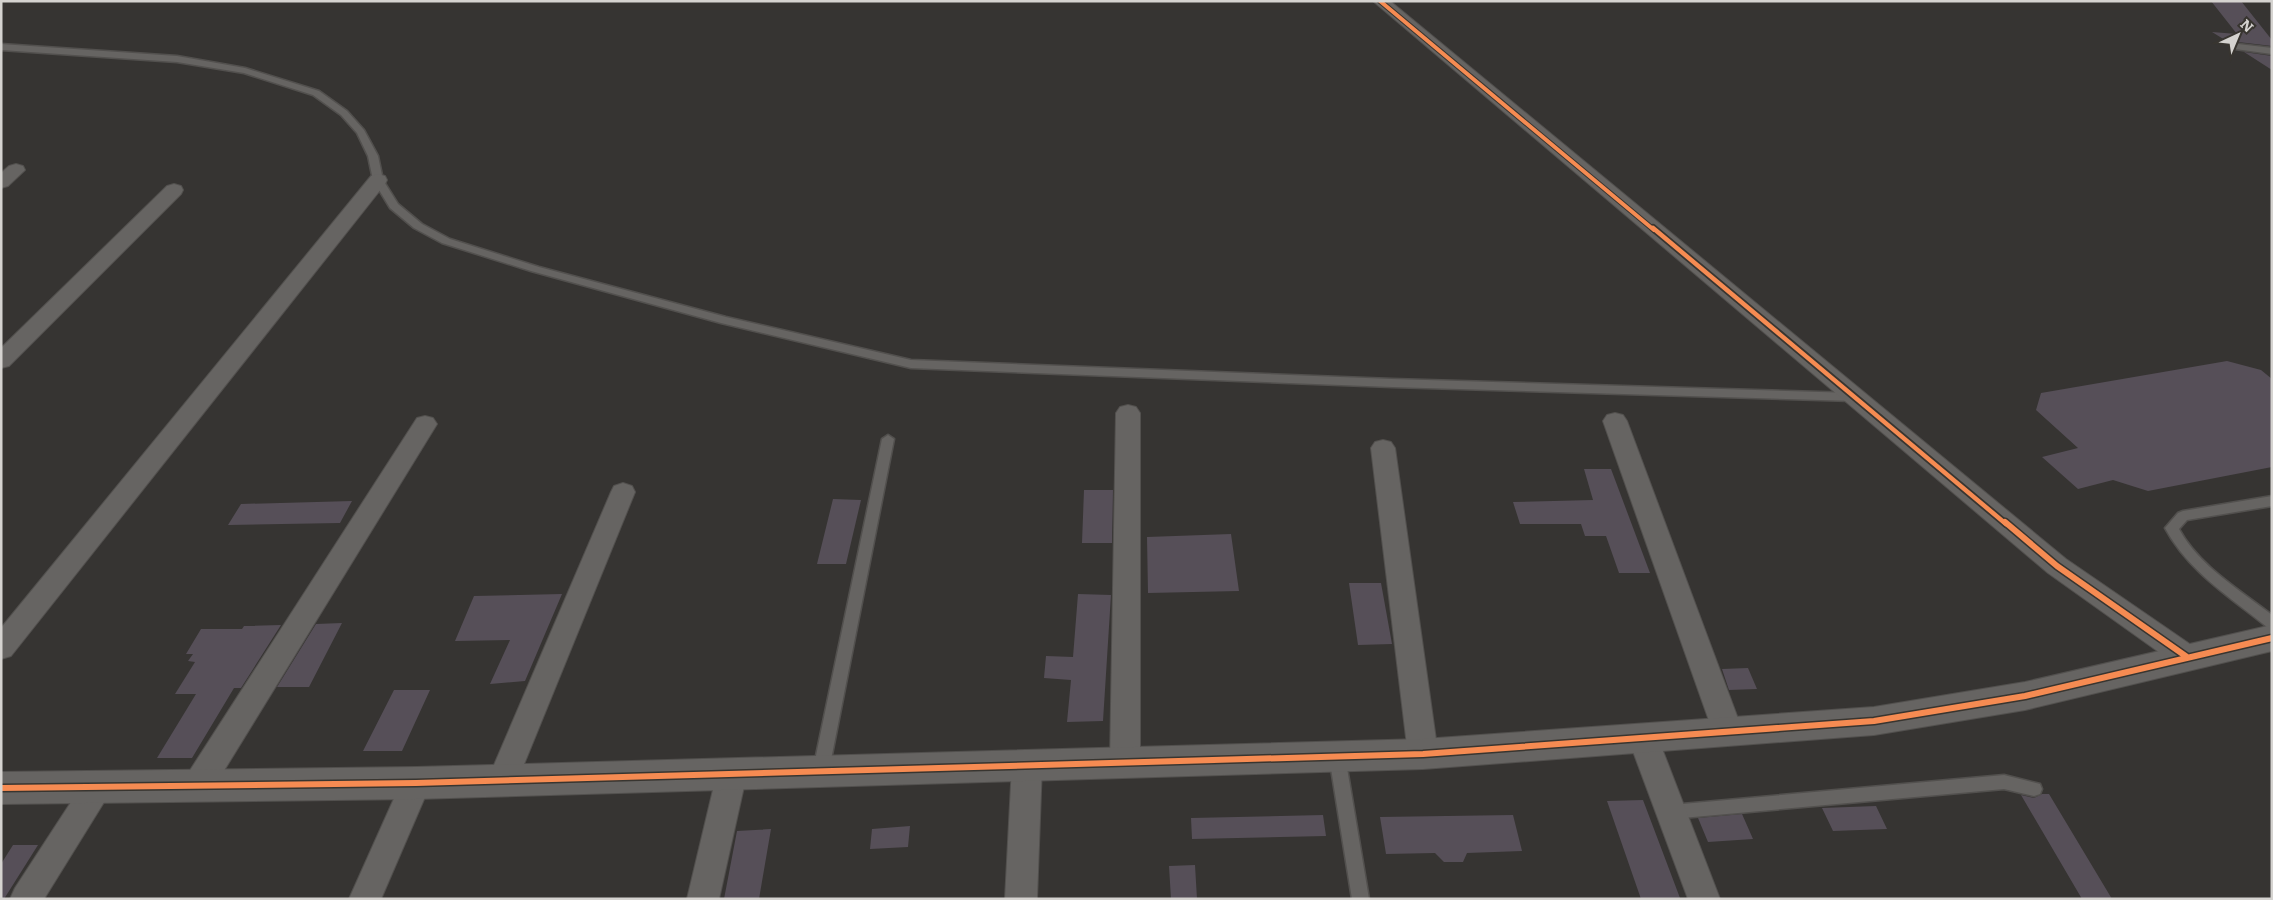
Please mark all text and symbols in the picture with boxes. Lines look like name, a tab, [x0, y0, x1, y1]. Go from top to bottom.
north arrow	[2213, 10, 2263, 60]
text: N	[2237, 14, 2259, 36]

